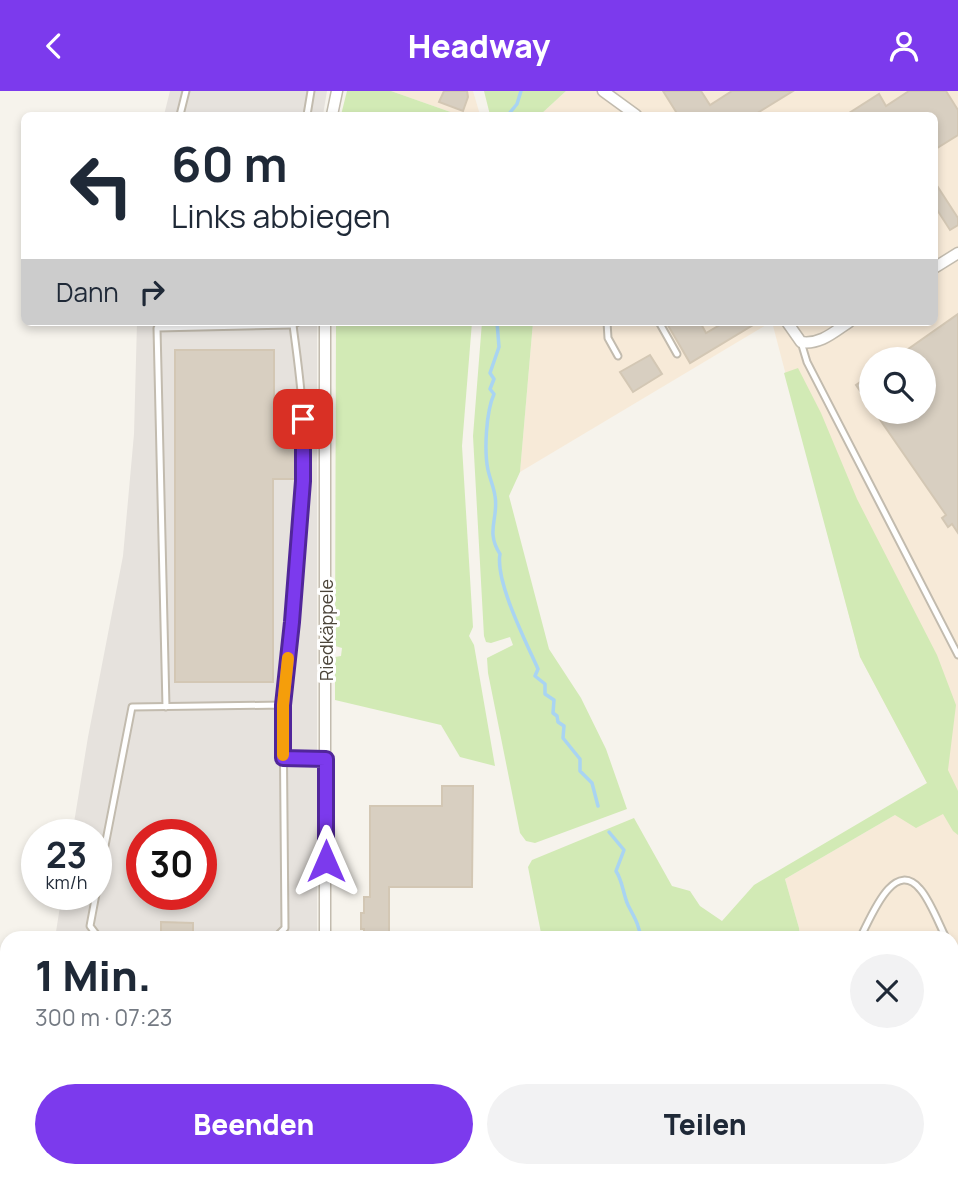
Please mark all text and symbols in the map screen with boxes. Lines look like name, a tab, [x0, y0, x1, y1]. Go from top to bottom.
text: Headway	[408, 24, 550, 68]
icon: back	[35, 27, 73, 65]
icon: person	[885, 27, 923, 65]
text: 60 m	[171, 130, 288, 197]
icon: left	[56, 140, 147, 231]
text: Links abbiegen	[171, 194, 391, 238]
icon: right	[133, 273, 171, 311]
text: Dann	[56, 274, 119, 310]
map controls	[859, 347, 936, 424]
button: search	[859, 347, 936, 424]
pin	[273, 389, 333, 449]
icon: arrive	[284, 400, 322, 438]
street label: Riedkäppele	[314, 579, 338, 681]
speed limit sign: 30	[126, 819, 217, 910]
position arrow	[289, 824, 363, 898]
text: 23	[46, 831, 87, 879]
text: km/h	[46, 870, 87, 894]
text: 1 Min.	[35, 946, 151, 1004]
button: close	[850, 954, 924, 1028]
text: 300 m · 07:23	[35, 1001, 173, 1033]
button: Beenden	[35, 1084, 473, 1164]
button: Teilen	[487, 1084, 924, 1164]

